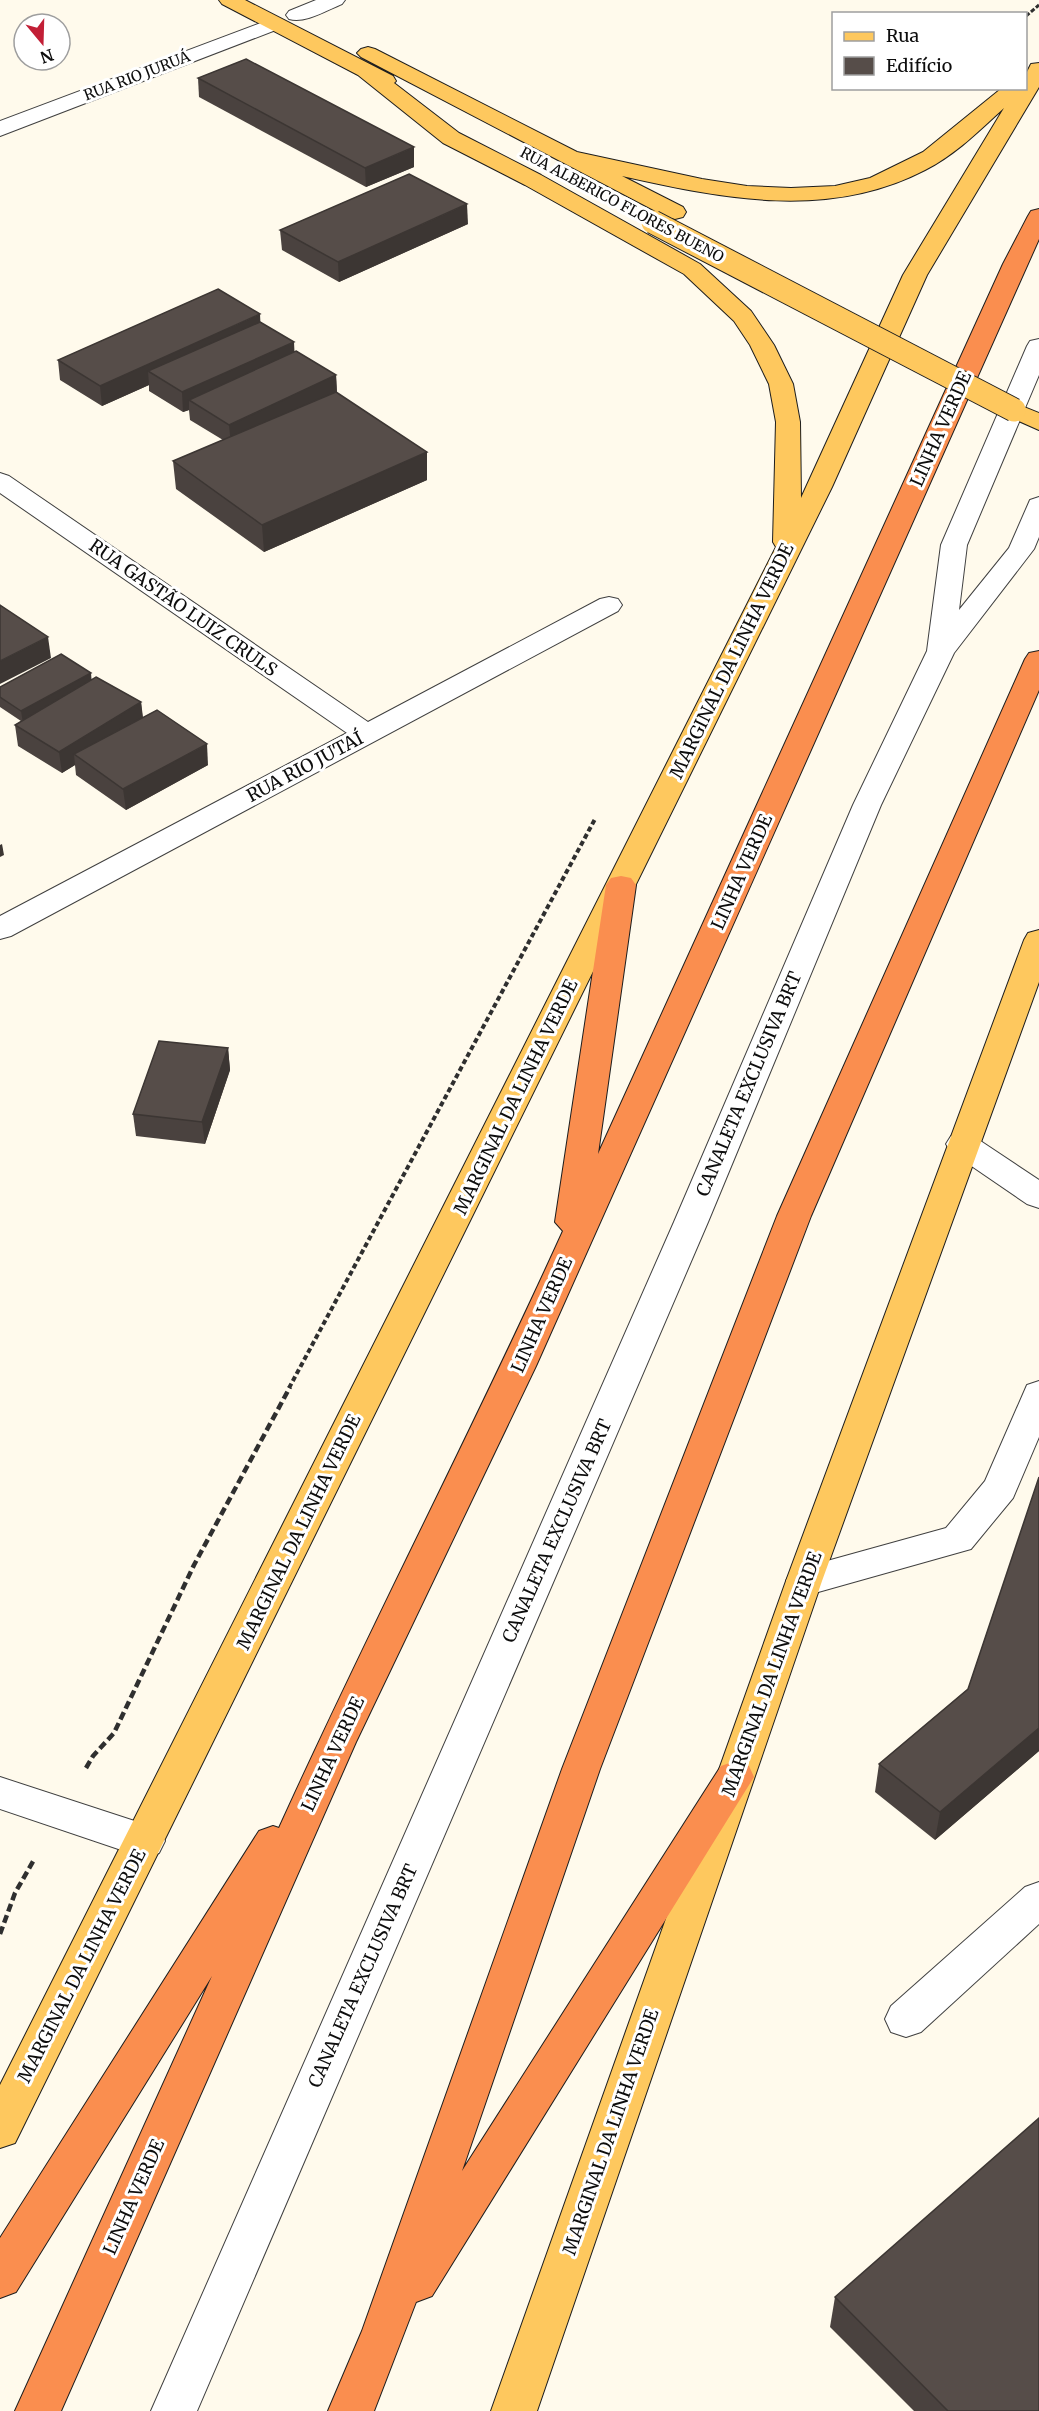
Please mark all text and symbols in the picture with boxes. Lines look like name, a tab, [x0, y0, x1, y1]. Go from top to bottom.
north arrow	[12, 12, 72, 72]
legend	[832, 12, 1027, 90]
text: Rua	[886, 24, 920, 47]
text: N	[37, 45, 56, 68]
street label: RUA RIO JURUÁ	[81, 45, 193, 105]
text: Edifício	[886, 54, 952, 77]
street label: RUA ALBERICO FLORES BUENO	[517, 143, 728, 267]
street label: LINHA VERDE	[905, 367, 977, 490]
street label: RUA GASTÃO LUIZ CRULS	[85, 534, 282, 682]
street label: MARGINAL DA LINHA VERDE	[664, 539, 799, 782]
street label: RUA RIO JUTAÍ	[242, 726, 367, 807]
street label: LINHA VERDE	[706, 810, 778, 933]
street label: CANALETA EXCLUSIVA BRT	[691, 967, 807, 1200]
street label: MARGINAL DA LINHA VERDE	[448, 975, 583, 1218]
street label: LINHA VERDE	[506, 1253, 578, 1376]
street label: MARGINAL DA LINHA VERDE	[231, 1410, 366, 1653]
street label: CANALETA EXCLUSIVA BRT	[497, 1415, 617, 1646]
street label: MARGINAL DA LINHA VERDE	[716, 1548, 827, 1799]
street label: LINHA VERDE	[296, 1692, 369, 1815]
street label: MARGINAL DA LINHA VERDE	[13, 1845, 151, 2086]
street label: CANALETA EXCLUSIVA BRT	[303, 1860, 423, 2091]
street label: MARGINAL DA LINHA VERDE	[558, 2005, 664, 2258]
street label: LINHA VERDE	[98, 2135, 170, 2258]

